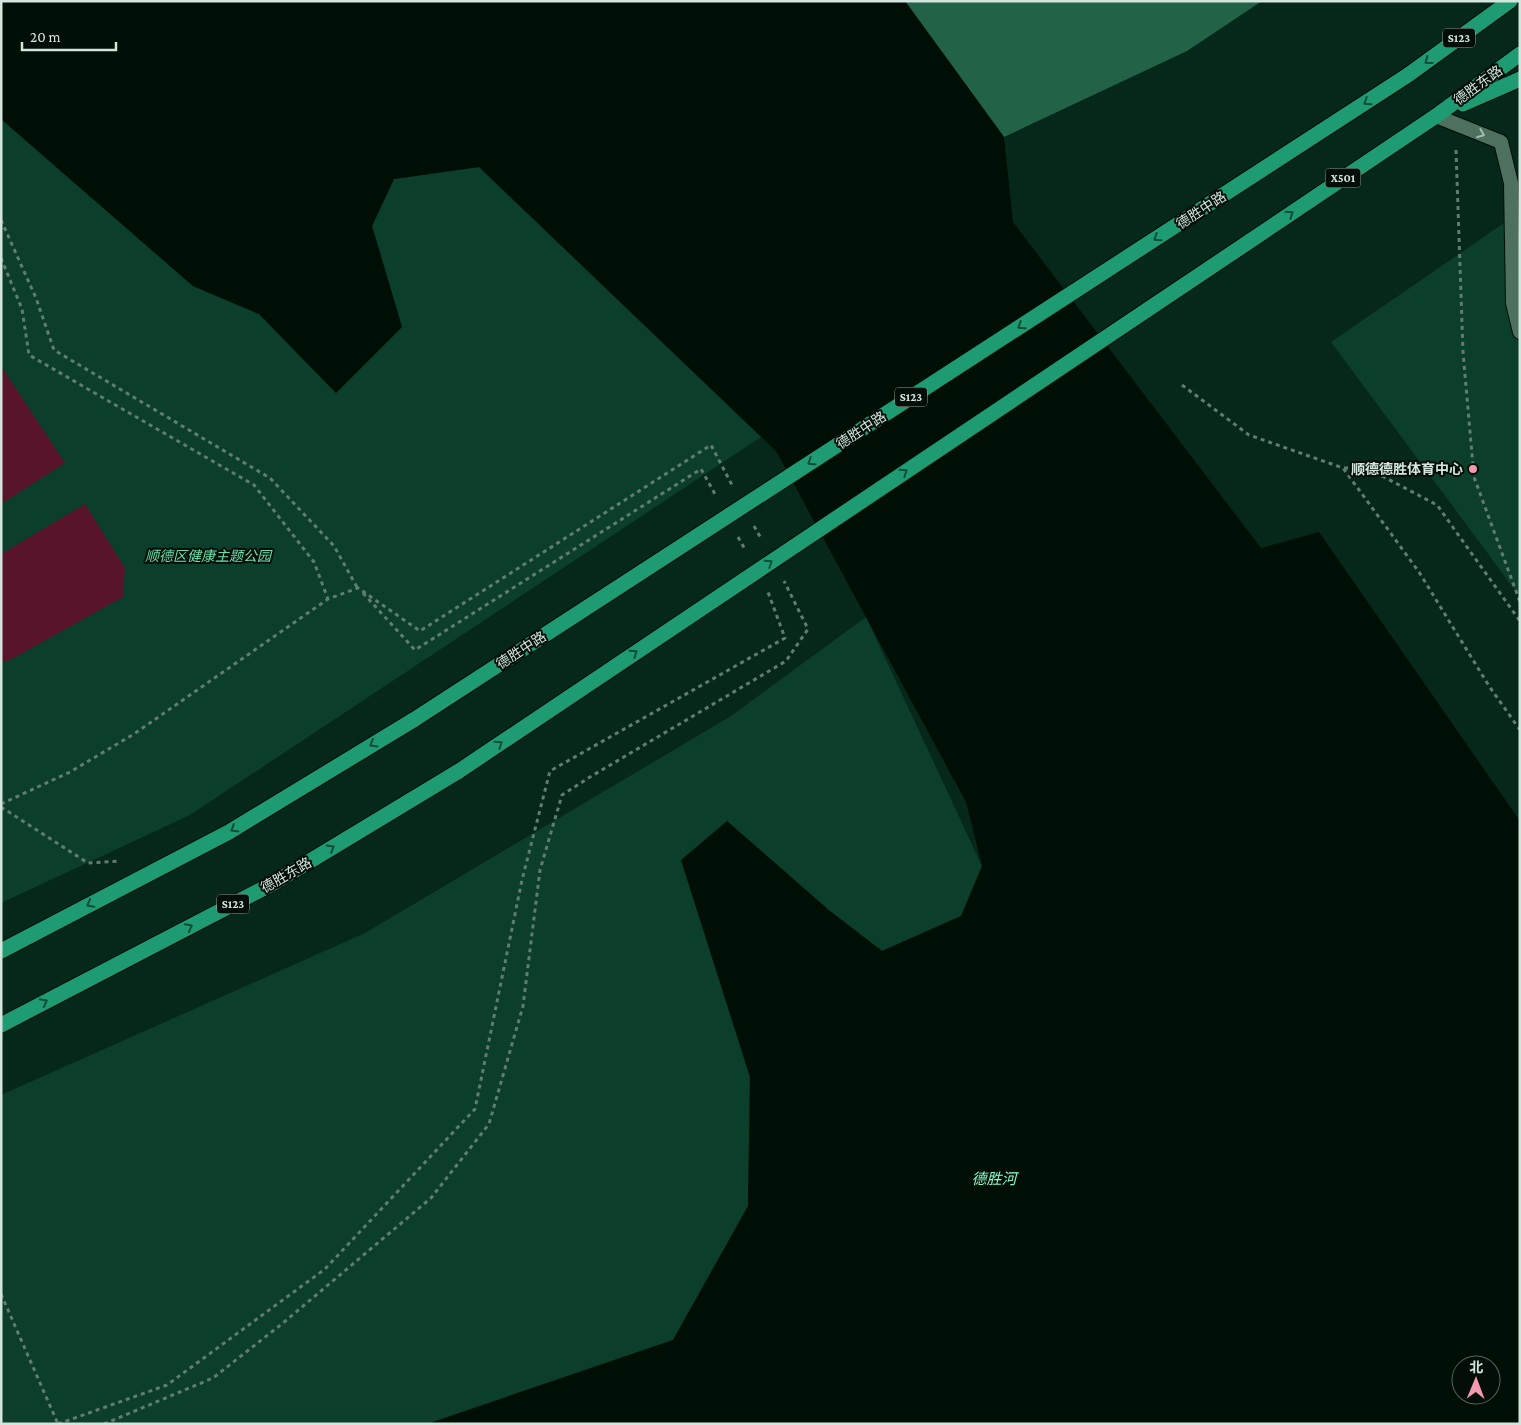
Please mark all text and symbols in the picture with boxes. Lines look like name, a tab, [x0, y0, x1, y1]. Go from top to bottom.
scale bar	[22, 20, 116, 52]
road number: S123	[1443, 28, 1475, 48]
text: 20 m	[30, 29, 61, 45]
one-way arrow	[1425, 55, 1434, 63]
street label: 德胜东路	[1451, 62, 1505, 108]
one-way arrow	[1363, 96, 1373, 105]
one-way arrow	[1476, 128, 1485, 139]
road number: X501	[1326, 168, 1360, 188]
street label: 德胜中路	[1173, 188, 1229, 232]
one-way arrow	[1285, 210, 1294, 220]
one-way arrow	[1153, 232, 1163, 241]
one-way arrow	[1017, 320, 1026, 330]
road number: S123	[895, 388, 927, 407]
street label: 德胜中路	[833, 408, 889, 452]
one-way arrow	[807, 456, 817, 465]
place label: 顺德德胜体育中心	[1351, 461, 1463, 477]
marker: 顺德德胜体育中心	[1467, 463, 1479, 475]
one-way arrow	[898, 469, 908, 478]
park label: 顺德区健康主题公园	[145, 548, 273, 564]
one-way arrow	[764, 559, 773, 569]
street label: 德胜中路	[493, 628, 549, 672]
one-way arrow	[628, 650, 638, 659]
one-way arrow	[370, 738, 379, 748]
one-way arrow	[494, 740, 503, 750]
one-way arrow	[231, 822, 240, 832]
one-way arrow	[325, 845, 334, 855]
street label: 德胜东路	[258, 854, 314, 896]
road number: S123	[217, 894, 249, 914]
one-way arrow	[87, 898, 96, 908]
one-way arrow	[183, 923, 192, 933]
one-way arrow	[39, 998, 48, 1008]
water label: 德胜河	[971, 1171, 1019, 1187]
north arrow	[1451, 1355, 1501, 1405]
text: 北	[1469, 1359, 1483, 1375]

